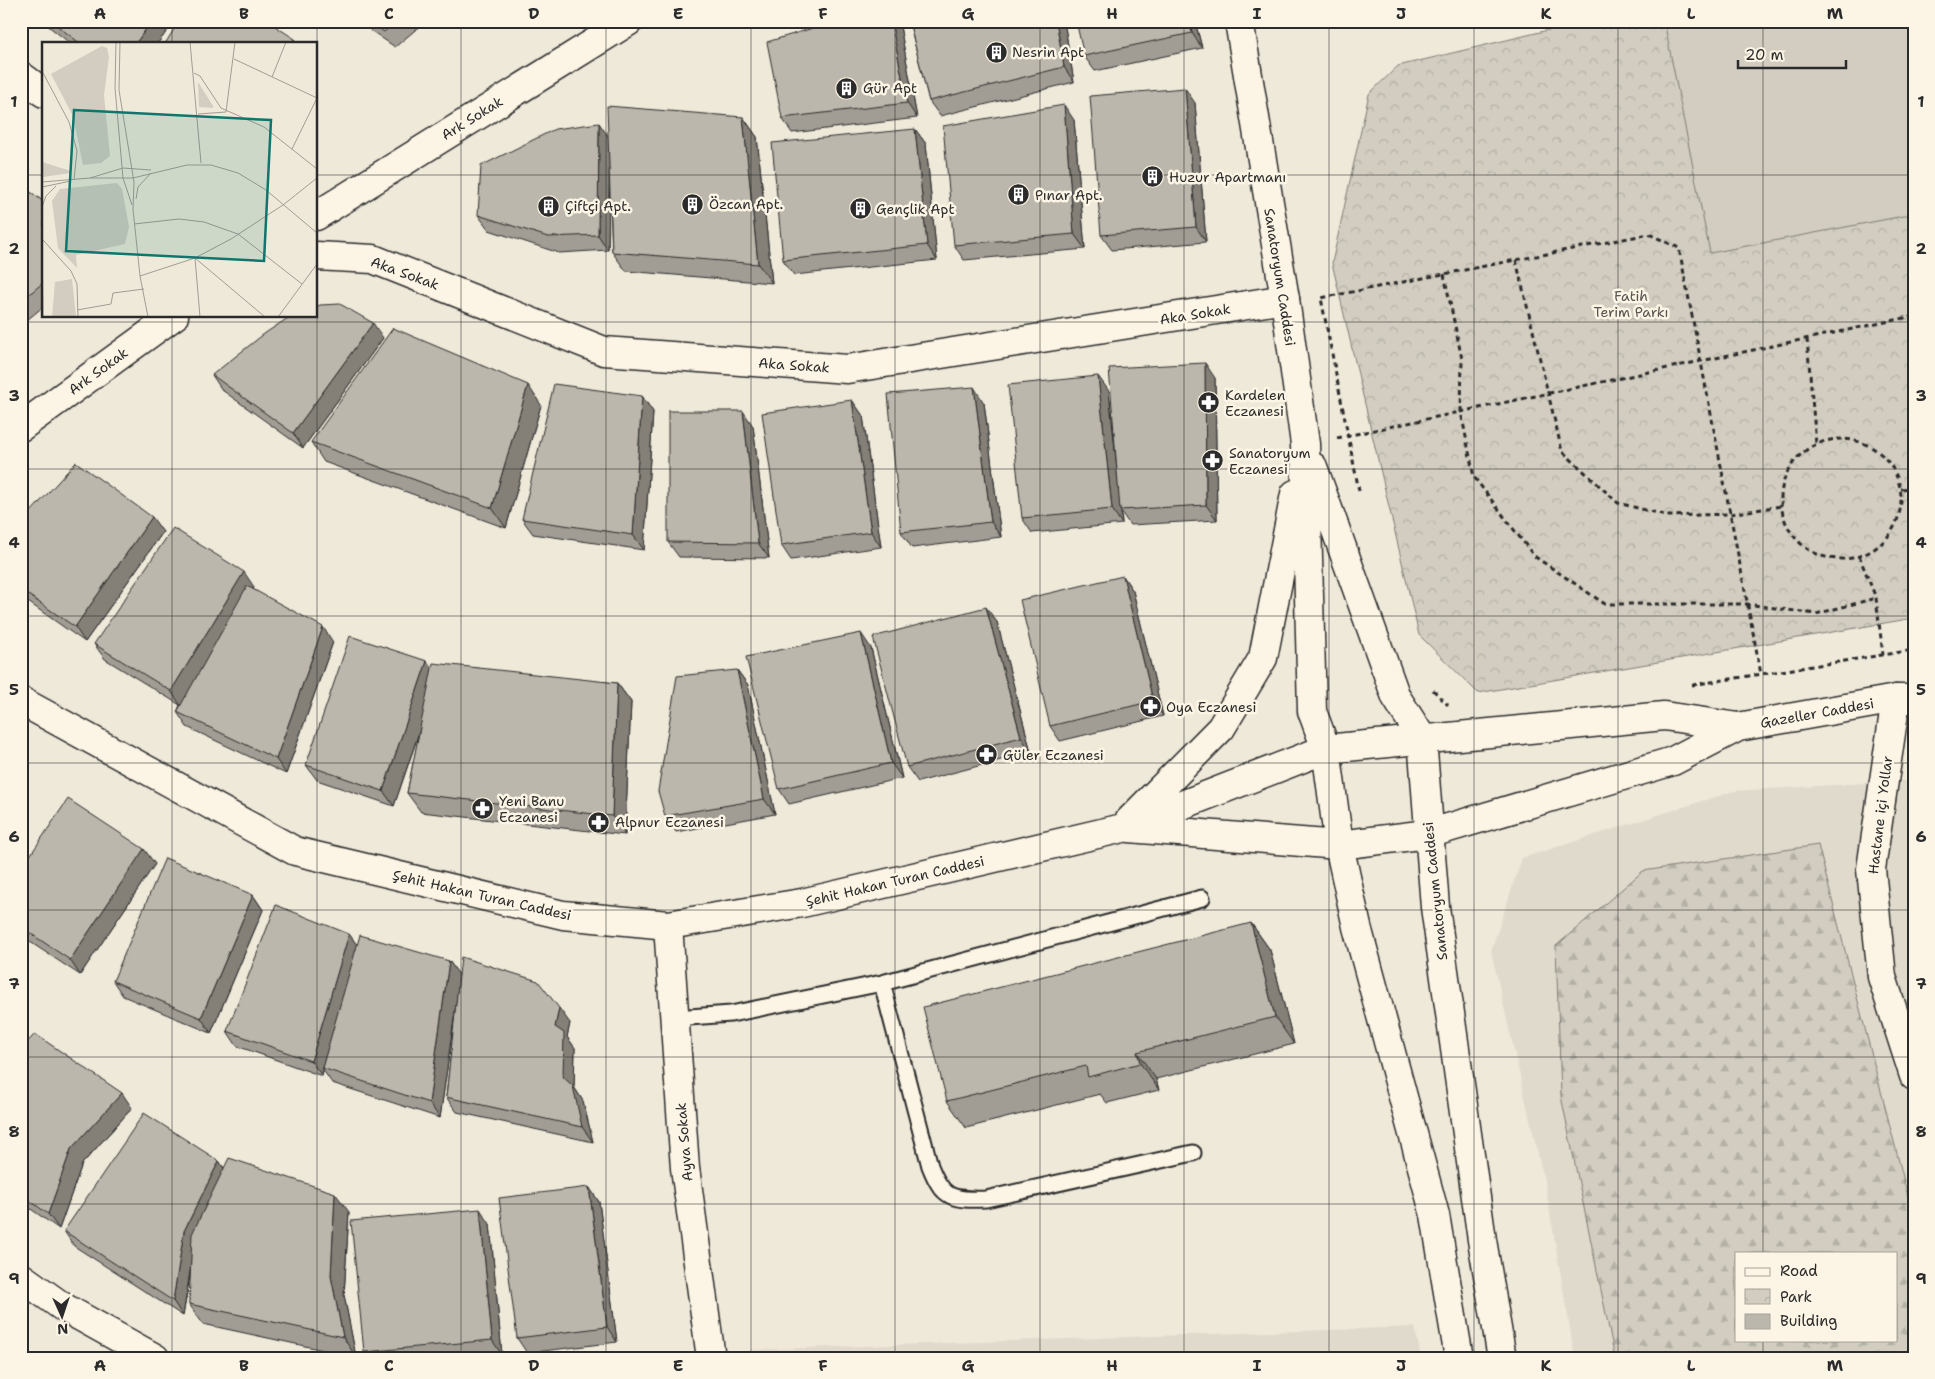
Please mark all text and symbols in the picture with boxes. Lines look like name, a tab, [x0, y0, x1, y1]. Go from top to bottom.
text: A	[94, 3, 106, 24]
text: B	[239, 3, 249, 24]
text: C	[384, 3, 394, 24]
text: D	[528, 3, 540, 24]
text: E	[673, 3, 683, 24]
text: F	[818, 3, 828, 24]
text: G	[962, 3, 975, 24]
text: H	[1106, 3, 1118, 24]
text: I	[1253, 3, 1262, 24]
text: J	[1396, 3, 1406, 24]
text: K	[1541, 3, 1552, 24]
text: L	[1687, 3, 1696, 24]
text: M	[1827, 3, 1844, 24]
scale bar	[1738, 38, 1845, 70]
building icon: Nesrin Apt	[984, 40, 1008, 64]
inset map	[42, 42, 318, 318]
place label: Nesrin Apt	[1012, 43, 1084, 61]
text: 20 m	[1745, 45, 1784, 65]
building icon: Gür Apt	[835, 76, 859, 100]
place label: Gür Apt	[863, 79, 917, 97]
text: 1	[10, 91, 18, 112]
text: 1	[1917, 91, 1925, 112]
street label: Ark Sokak	[438, 92, 506, 144]
building icon: Huzur Apartmanı	[1141, 165, 1165, 189]
place label: Huzur Apartmanı	[1169, 168, 1286, 186]
building icon: Pınar Apt.	[1007, 183, 1031, 207]
place label: Pınar Apt.	[1035, 186, 1102, 204]
building icon: Özcan Apt.	[681, 192, 705, 216]
building icon: Çiftçi Apt.	[537, 194, 561, 218]
place label: Özcan Apt.	[709, 195, 783, 213]
place label: Çiftçi Apt.	[565, 197, 631, 215]
building icon: Gençlik Apt	[848, 197, 872, 221]
place label: Gençlik Apt	[876, 200, 955, 218]
street label: Sanatoryum Caddesi	[1260, 207, 1300, 347]
text: 2	[8, 238, 20, 259]
text: 2	[1915, 238, 1927, 259]
street label: Aka Sokak	[368, 252, 442, 294]
park label: Fatih Terim Parkı	[1593, 287, 1669, 321]
street label: Aka Sokak	[1158, 300, 1232, 328]
street label: Ark Sokak	[65, 343, 131, 399]
street label: Aka Sokak	[758, 354, 830, 376]
text: 3	[8, 385, 20, 406]
text: 3	[1915, 385, 1927, 406]
place label: Kardelen Eczanesi	[1225, 386, 1286, 420]
pharmacy icon: Kardelen Eczanesi	[1197, 391, 1221, 415]
place label: Sanatoryum Eczanesi	[1229, 444, 1311, 478]
pharmacy icon: Sanatoryum Eczanesi	[1201, 449, 1225, 473]
text: 4	[8, 532, 20, 553]
text: 4	[1915, 532, 1927, 553]
text: 5	[9, 679, 19, 700]
text: 5	[1916, 679, 1926, 700]
street label: Gazeller Caddesi	[1759, 694, 1875, 732]
pharmacy icon: Oya Eczanesi	[1138, 695, 1162, 719]
place label: Oya Eczanesi	[1166, 698, 1256, 716]
pharmacy icon: Güler Eczanesi	[975, 743, 999, 767]
place label: Güler Eczanesi	[1003, 746, 1104, 764]
street label: Hastane içi Yollar	[1864, 754, 1896, 875]
place label: Yeni Banu Eczanesi	[499, 792, 564, 826]
pharmacy icon: Yeni Banu Eczanesi	[471, 797, 495, 821]
pharmacy icon: Alpnur Eczanesi	[587, 810, 611, 834]
place label: Alpnur Eczanesi	[615, 813, 724, 831]
street label: Sanatoryum Caddesi	[1419, 821, 1451, 961]
text: 6	[8, 826, 20, 847]
text: 6	[1915, 826, 1927, 847]
street label: Şehit Hakan Turan Caddesi	[804, 852, 986, 910]
street label: Şehit Hakan Turan Caddesi	[391, 866, 573, 924]
text: 7	[8, 973, 20, 994]
text: 7	[1915, 973, 1927, 994]
street label: Ayva Sokak	[672, 1102, 696, 1182]
text: 8	[8, 1121, 20, 1142]
text: 8	[1915, 1121, 1927, 1142]
legend	[1735, 1252, 1898, 1342]
text: Road	[1780, 1261, 1818, 1281]
text: 9	[8, 1268, 20, 1289]
text: 9	[1915, 1268, 1927, 1289]
text: Park	[1780, 1287, 1812, 1307]
north arrow	[38, 1292, 88, 1342]
text: Building	[1780, 1311, 1837, 1331]
text: N	[57, 1320, 69, 1338]
text: A	[94, 1355, 106, 1376]
text: B	[239, 1355, 249, 1376]
text: C	[384, 1355, 394, 1376]
text: D	[528, 1355, 540, 1376]
text: E	[673, 1355, 683, 1376]
text: F	[818, 1355, 828, 1376]
text: G	[962, 1355, 975, 1376]
text: H	[1106, 1355, 1118, 1376]
text: I	[1253, 1355, 1262, 1376]
text: J	[1396, 1355, 1406, 1376]
text: K	[1541, 1355, 1552, 1376]
text: L	[1687, 1355, 1696, 1376]
text: M	[1827, 1355, 1844, 1376]

